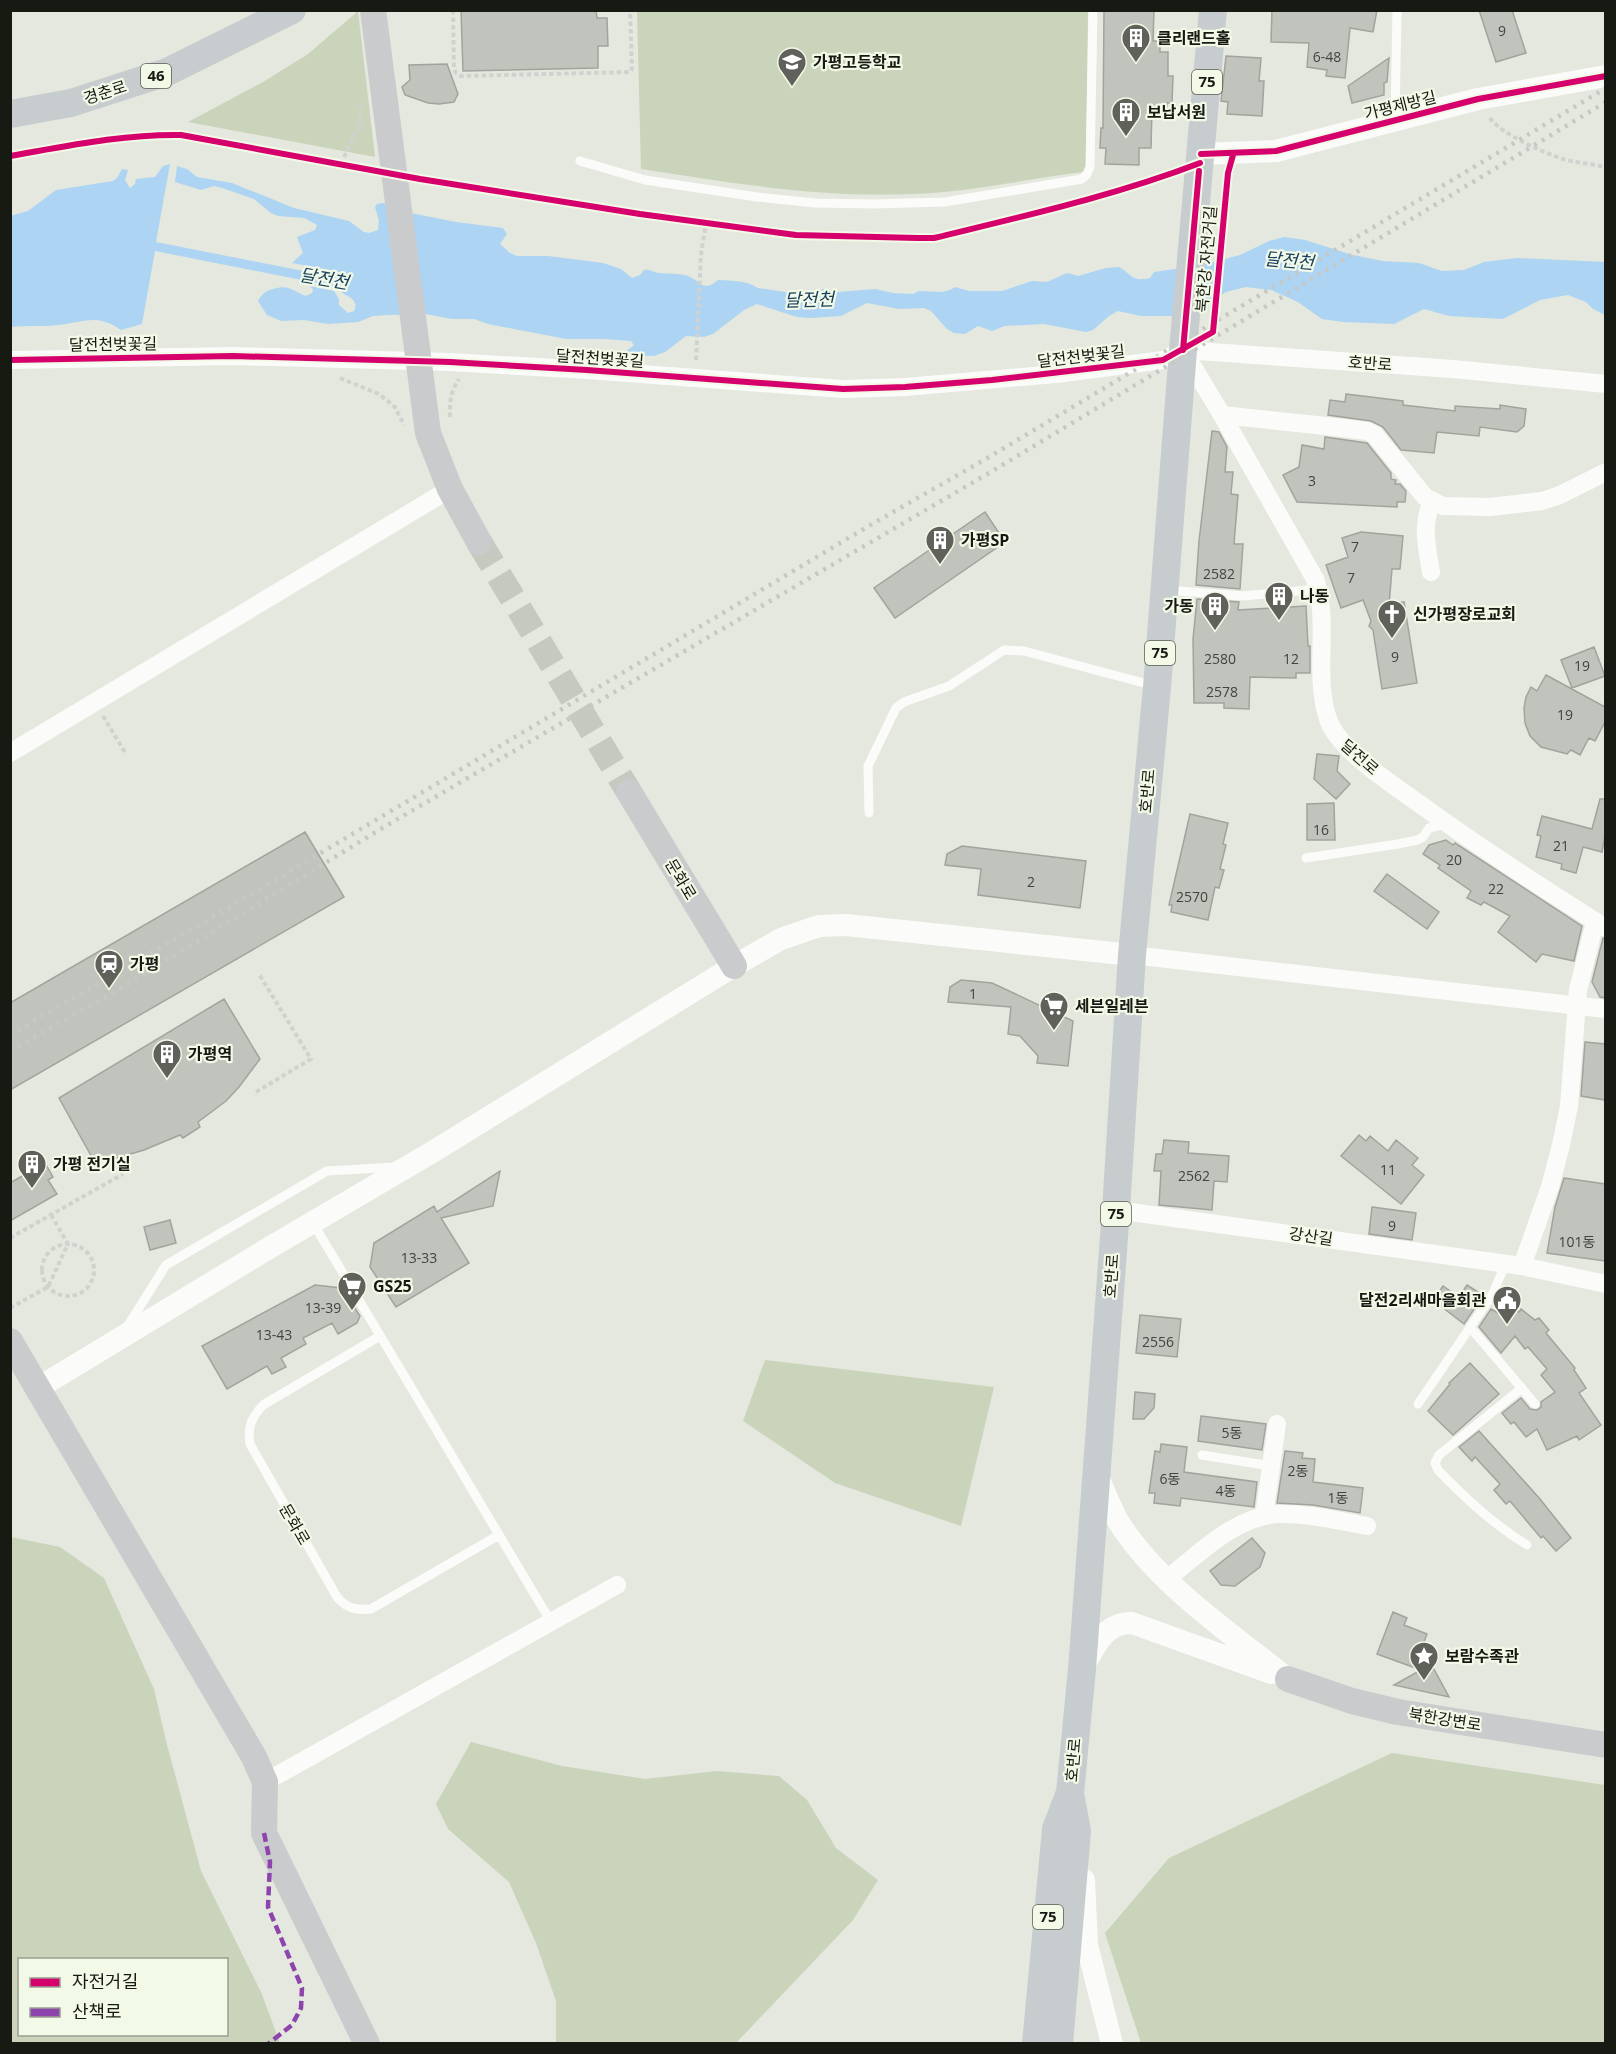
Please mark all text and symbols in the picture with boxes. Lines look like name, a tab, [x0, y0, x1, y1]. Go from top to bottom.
house number: 9	[1498, 21, 1506, 40]
building icon: 클리랜드홀	[1120, 22, 1152, 64]
place label: 클리랜드홀	[1157, 27, 1231, 49]
school or university icon: 가평고등학교	[776, 46, 808, 88]
house number: 6-48	[1313, 47, 1341, 66]
place label: 가평고등학교	[813, 51, 902, 73]
road number: 46	[141, 64, 171, 88]
road number: 75	[1192, 70, 1222, 94]
street label: 경춘로	[81, 75, 130, 109]
street label: 가평제방길	[1362, 85, 1438, 125]
building icon: 보납서원	[1110, 96, 1142, 138]
place label: 보납서원	[1147, 101, 1206, 123]
street label: 북한강 자전거길	[1190, 205, 1222, 313]
water label: 달전천	[1263, 246, 1317, 274]
water label: 달전천	[298, 262, 353, 295]
water label: 달전천	[784, 287, 836, 311]
street label: 달전천벚꽃길	[69, 332, 157, 356]
street label: 달전천벚꽃길	[1036, 340, 1126, 372]
street label: 달전천벚꽃길	[555, 344, 645, 372]
street label: 호반로	[1347, 350, 1393, 376]
house number: 3	[1308, 471, 1316, 490]
building icon: 가평SP	[924, 524, 956, 566]
place label: 가평SP	[961, 529, 1009, 551]
house number: 7	[1351, 537, 1359, 556]
house number: 2582	[1203, 564, 1235, 583]
house number: 7	[1347, 568, 1355, 587]
building icon: 나동	[1263, 580, 1295, 622]
place label: 나동	[1300, 585, 1329, 607]
building icon: 가동	[1199, 590, 1231, 632]
place label: 가동	[1165, 595, 1194, 617]
church icon: 신가평장로교회	[1376, 598, 1408, 640]
place label: 신가평장로교회	[1413, 603, 1516, 625]
road number: 75	[1145, 641, 1175, 665]
house number: 9	[1391, 647, 1399, 666]
house number: 2580	[1204, 649, 1236, 668]
house number: 12	[1283, 649, 1299, 668]
house number: 19	[1574, 656, 1590, 675]
house number: 2578	[1206, 682, 1238, 701]
house number: 19	[1557, 705, 1573, 724]
street label: 달전로	[1336, 734, 1384, 780]
street label: 호반로	[1134, 768, 1160, 814]
house number: 16	[1313, 820, 1329, 839]
house number: 21	[1553, 836, 1569, 855]
house number: 20	[1446, 850, 1462, 869]
street label: 문화로	[660, 854, 702, 904]
house number: 2	[1027, 872, 1035, 891]
house number: 22	[1488, 879, 1504, 898]
house number: 2570	[1176, 887, 1208, 906]
station icon: 가평	[93, 948, 125, 990]
place label: 가평	[130, 953, 159, 975]
house number: 1	[969, 984, 977, 1003]
supermarket icon: 세븐일레븐	[1038, 990, 1070, 1032]
place label: 세븐일레븐	[1075, 995, 1149, 1017]
building icon: 가평역	[151, 1038, 183, 1080]
place label: 가평역	[188, 1043, 232, 1065]
building icon: 가평 전기실	[16, 1148, 48, 1190]
place label: 가평 전기실	[53, 1153, 131, 1175]
house number: 11	[1380, 1160, 1396, 1179]
house number: 2562	[1178, 1166, 1210, 1185]
road number: 75	[1101, 1202, 1131, 1226]
house number: 9	[1388, 1216, 1396, 1235]
street label: 강산길	[1288, 1222, 1334, 1250]
house number: 101동	[1559, 1232, 1596, 1251]
house number: 13-33	[401, 1248, 437, 1267]
street label: 호반로	[1098, 1253, 1124, 1299]
supermarket icon: GS25	[336, 1270, 368, 1312]
place label: GS25	[373, 1275, 412, 1297]
public building icon: 달전2리새마을회관	[1491, 1284, 1523, 1326]
place label: 달전2리새마을회관	[1359, 1289, 1486, 1311]
house number: 13-39	[305, 1298, 341, 1317]
house number: 13-43	[256, 1325, 292, 1344]
house number: 2556	[1142, 1332, 1174, 1351]
house number: 5동	[1222, 1423, 1243, 1442]
house number: 2동	[1288, 1461, 1309, 1480]
house number: 6동	[1160, 1469, 1181, 1488]
house number: 4동	[1216, 1481, 1237, 1500]
house number: 1동	[1328, 1488, 1349, 1507]
street label: 문화로	[274, 1499, 316, 1549]
place icon: 보람수족관	[1408, 1640, 1440, 1682]
place label: 보람수족관	[1445, 1645, 1519, 1667]
street label: 북한강변로	[1407, 1702, 1483, 1736]
street label: 호반로	[1060, 1737, 1086, 1783]
road number: 75	[1033, 1905, 1063, 1929]
legend	[18, 1958, 228, 2036]
text: 자전거길	[72, 1969, 138, 1993]
text: 산책로	[72, 1999, 122, 2023]

